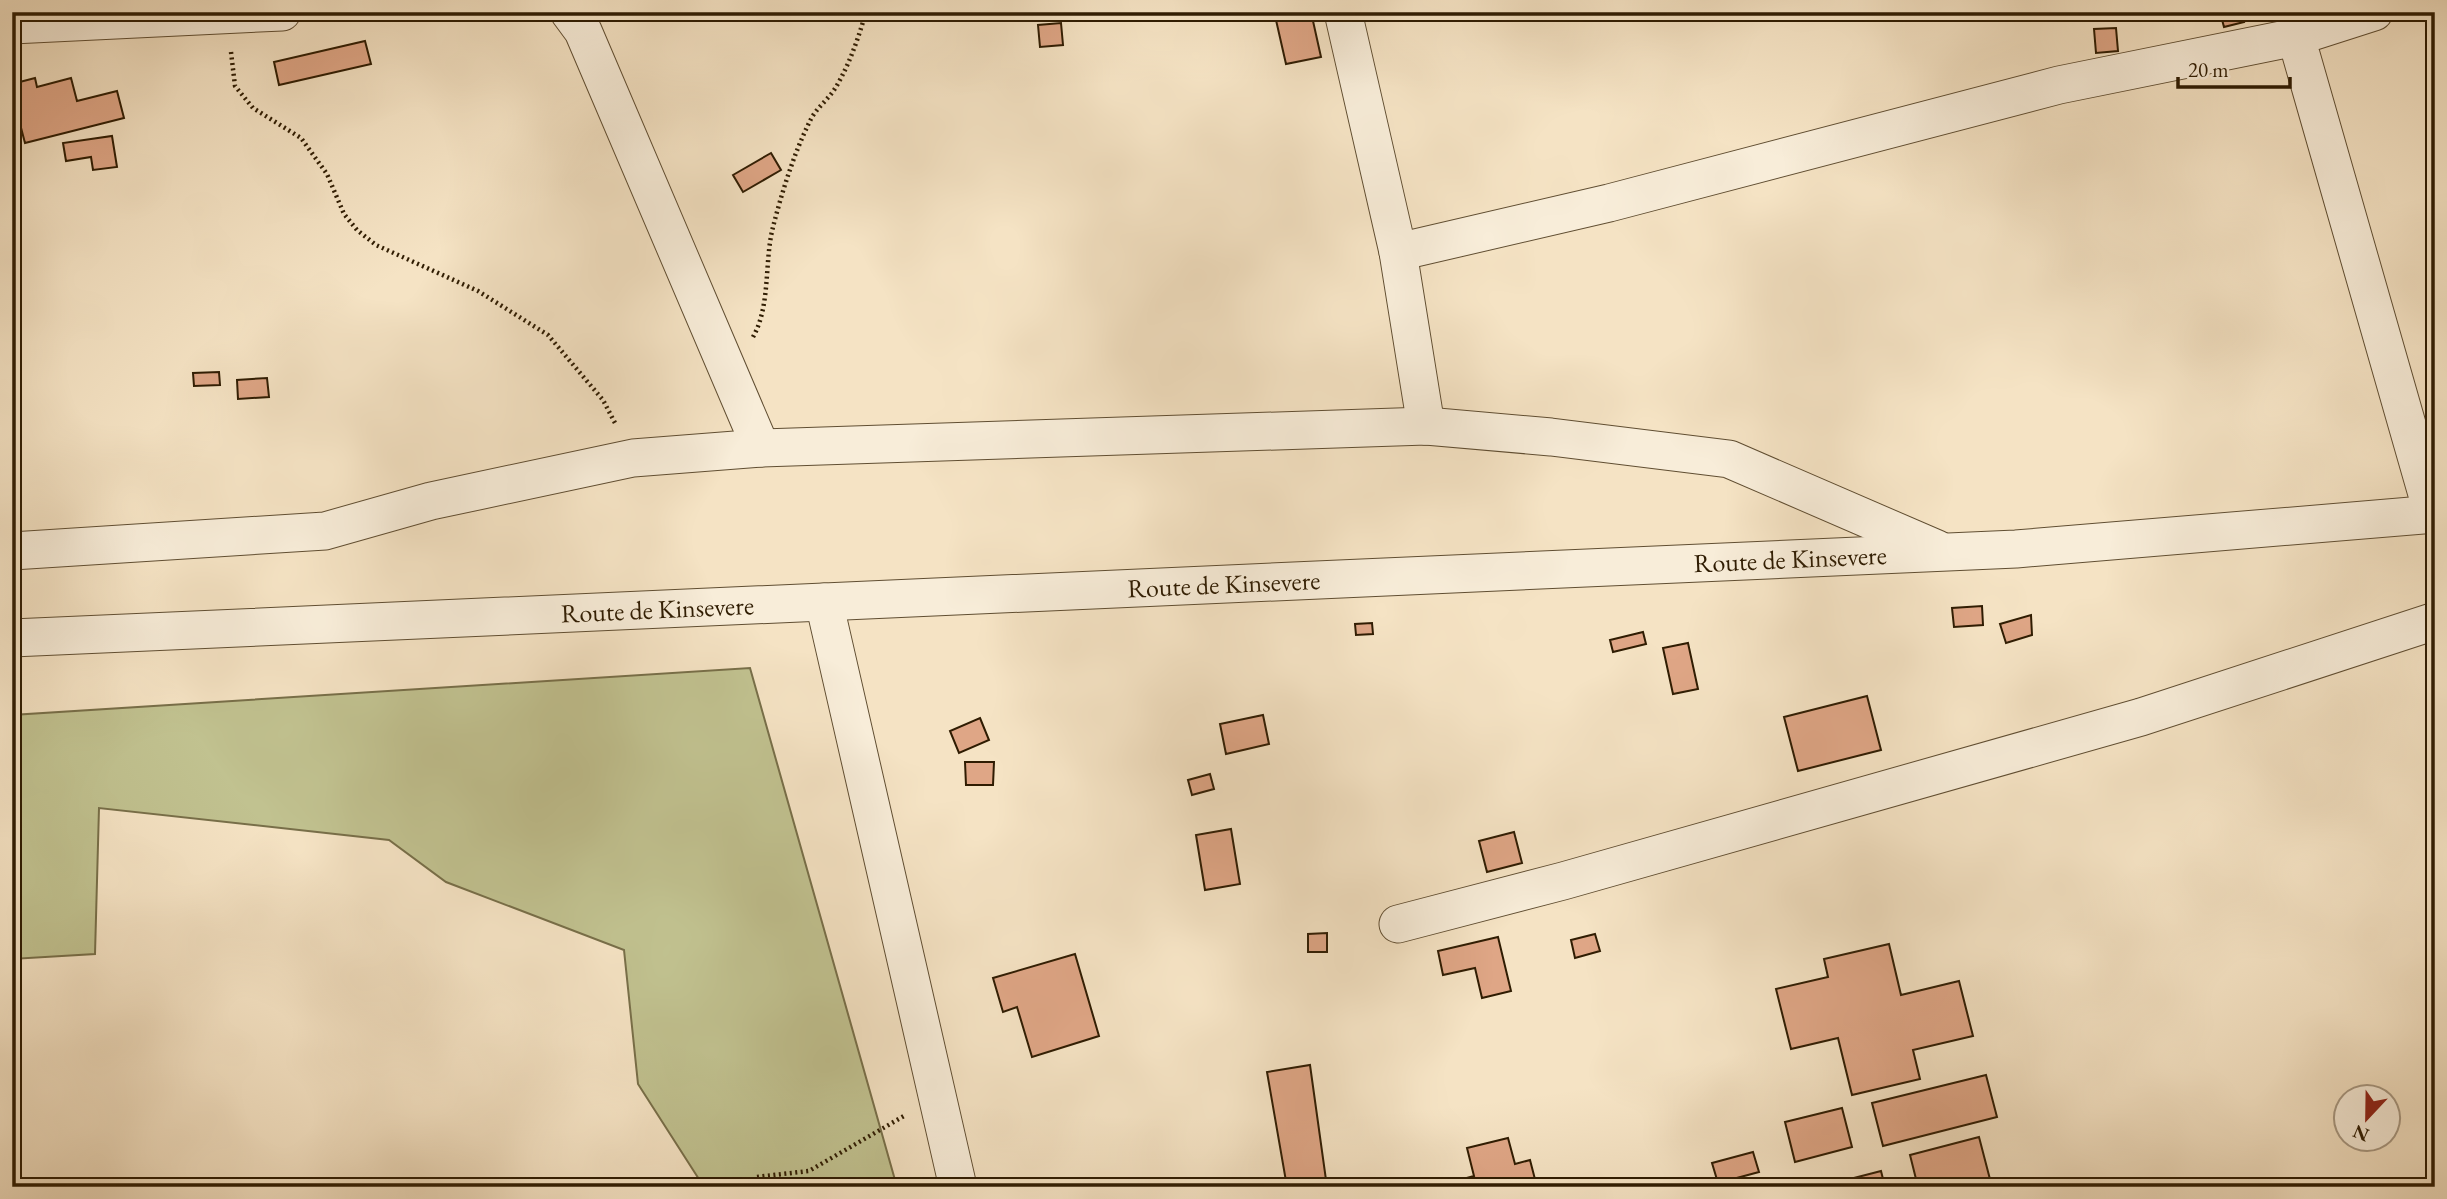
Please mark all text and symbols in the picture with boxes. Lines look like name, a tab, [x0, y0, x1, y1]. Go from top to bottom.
scale bar	[2178, 46, 2290, 90]
text: 20 m	[2188, 56, 2229, 83]
street label: Route de Kinsevere	[1693, 538, 1888, 580]
street label: Route de Kinsevere	[1127, 563, 1321, 605]
street label: Route de Kinsevere	[560, 588, 755, 631]
north arrow	[2332, 1084, 2402, 1154]
text: N	[2348, 1119, 2373, 1148]

